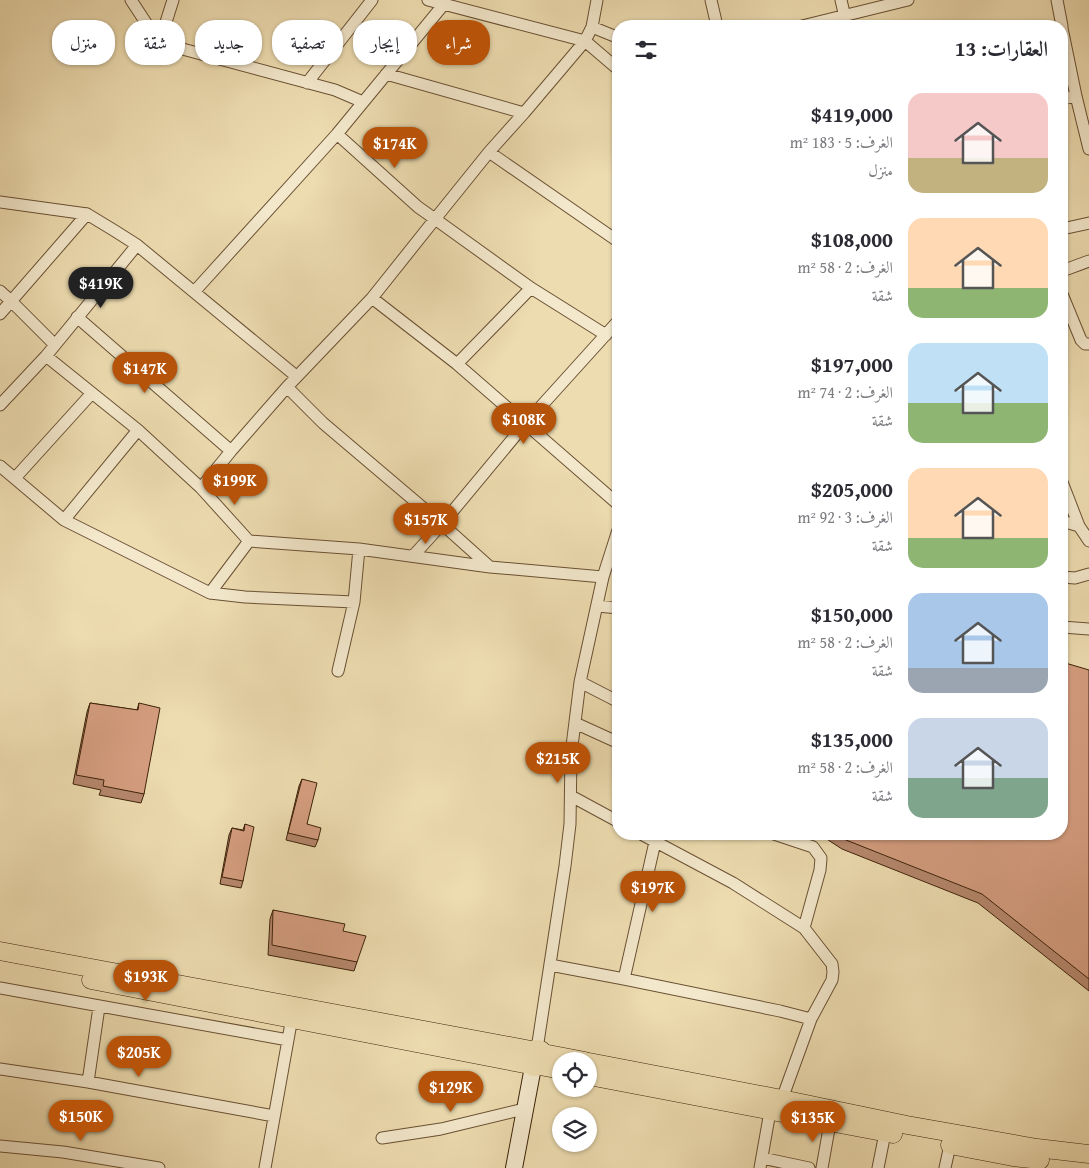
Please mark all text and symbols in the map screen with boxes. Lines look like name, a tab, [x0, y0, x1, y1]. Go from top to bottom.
chip: منزل	[52, 20, 115, 65]
chip: شقة	[125, 20, 185, 65]
chip: جديد	[195, 20, 262, 65]
chip: تصفية	[272, 20, 343, 65]
chip: إيجار	[353, 20, 417, 65]
chip: شراء	[427, 20, 490, 65]
text: العقارات: 13	[955, 33, 1048, 64]
icon: filters	[632, 36, 660, 64]
text: $419,000	[811, 99, 893, 130]
icon: home	[948, 113, 1008, 173]
pin: $174K	[360, 126, 430, 169]
text: الغرف: 5 · 183 m²	[790, 130, 893, 154]
text: $174K	[373, 131, 417, 155]
text: منزل	[868, 158, 893, 182]
text: $108,000	[811, 224, 893, 255]
icon: home	[948, 238, 1008, 298]
text: الغرف: 2 · 58 m²	[797, 255, 893, 279]
pin: $419K	[66, 266, 136, 309]
text: $419K	[79, 271, 123, 295]
text: شقة	[872, 283, 893, 307]
text: $197,000	[811, 349, 893, 380]
pin: $147K	[110, 352, 180, 394]
text: $147K	[123, 356, 167, 380]
icon: home	[948, 363, 1008, 423]
text: الغرف: 2 · 74 m²	[797, 380, 893, 404]
pin: $108K	[489, 402, 559, 445]
text: $108K	[502, 407, 546, 431]
text: شقة	[872, 408, 893, 432]
pin: $199K	[200, 464, 270, 506]
text: $199K	[213, 468, 257, 492]
text: $205,000	[811, 474, 893, 505]
icon: home	[948, 488, 1008, 548]
pin: $157K	[391, 502, 461, 545]
text: الغرف: 3 · 92 m²	[797, 505, 893, 529]
text: $157K	[404, 507, 448, 531]
text: شقة	[872, 533, 893, 557]
text: $150,000	[811, 599, 893, 630]
icon: home	[948, 613, 1008, 673]
text: الغرف: 2 · 58 m²	[797, 630, 893, 654]
text: شقة	[872, 658, 893, 682]
text: $135,000	[811, 724, 893, 755]
icon: home	[948, 738, 1008, 798]
pin: $215K	[523, 742, 593, 784]
text: $215K	[536, 746, 580, 770]
text: الغرف: 2 · 58 m²	[797, 755, 893, 779]
text: شقة	[872, 783, 893, 807]
pin: $197K	[618, 870, 688, 913]
text: $197K	[631, 875, 675, 899]
pin: $193K	[111, 960, 181, 1002]
text: $193K	[124, 964, 168, 988]
pin: $205K	[104, 1036, 174, 1078]
text: $205K	[117, 1040, 161, 1064]
map controls	[552, 1052, 597, 1152]
button: locate	[552, 1052, 597, 1097]
pin: $129K	[416, 1070, 486, 1113]
text: $129K	[429, 1075, 473, 1099]
pin: $150K	[46, 1100, 116, 1142]
pin: $135K	[778, 1100, 848, 1143]
text: $150K	[59, 1104, 103, 1128]
text: $135K	[791, 1105, 835, 1129]
button: layers	[552, 1107, 597, 1152]

